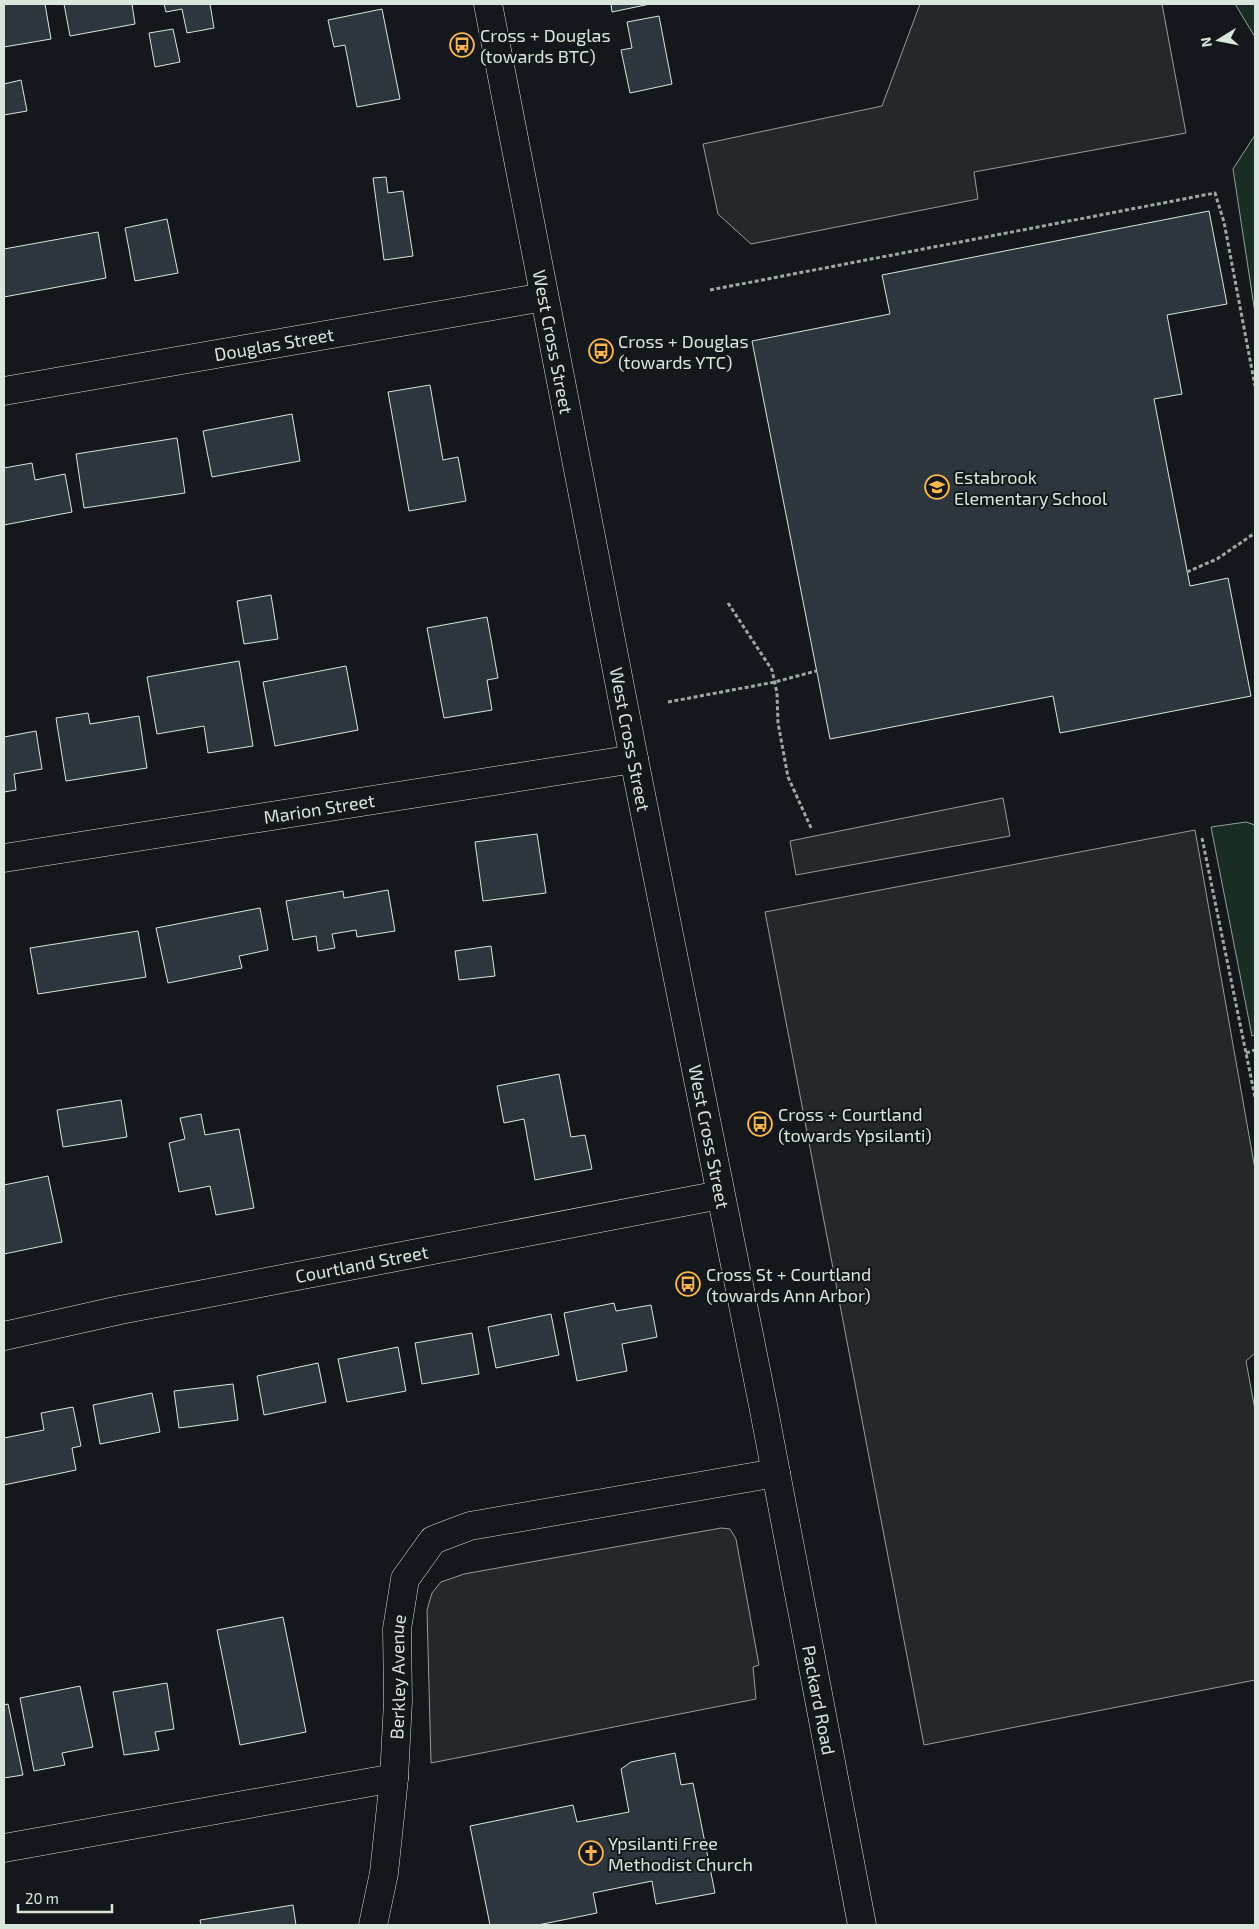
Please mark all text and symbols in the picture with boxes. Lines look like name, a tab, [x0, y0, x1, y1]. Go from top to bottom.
north arrow	[1194, 15, 1244, 65]
place label: Cross + Douglas (towards BTC)	[480, 24, 611, 67]
bus stop icon: Cross + Douglas (towards BTC)	[449, 32, 475, 58]
text: N	[1196, 36, 1215, 49]
street label: West Cross Street	[529, 268, 578, 416]
street label: Douglas Street	[212, 323, 336, 365]
place label: Cross + Douglas (towards YTC)	[618, 330, 749, 373]
bus stop icon: Cross + Douglas (towards YTC)	[588, 338, 614, 364]
place label: Estabrook Elementary School	[954, 466, 1108, 509]
school or university icon: Estabrook Elementary School	[924, 474, 950, 500]
street label: West Cross Street	[606, 665, 655, 813]
street label: Marion Street	[262, 789, 376, 828]
street label: West Cross Street	[684, 1063, 735, 1211]
place label: Cross + Courtland (towards Ypsilanti)	[778, 1103, 932, 1146]
bus stop icon: Cross + Courtland (towards Ypsilanti)	[747, 1111, 773, 1137]
street label: Courtland Street	[293, 1240, 430, 1287]
place label: Cross St + Courtland (towards Ann Arbor)	[706, 1263, 871, 1306]
bus stop icon: Cross St + Courtland (towards Ann Arbor)	[675, 1271, 701, 1297]
street label: Berkley Avenue	[385, 1613, 410, 1740]
street label: Packard Road	[798, 1643, 840, 1757]
place label: Ypsilanti Free Methodist Church	[608, 1832, 753, 1875]
church icon: Ypsilanti Free Methodist Church	[578, 1840, 604, 1866]
scale bar	[18, 1882, 111, 1914]
text: 20 m	[25, 1889, 59, 1907]

